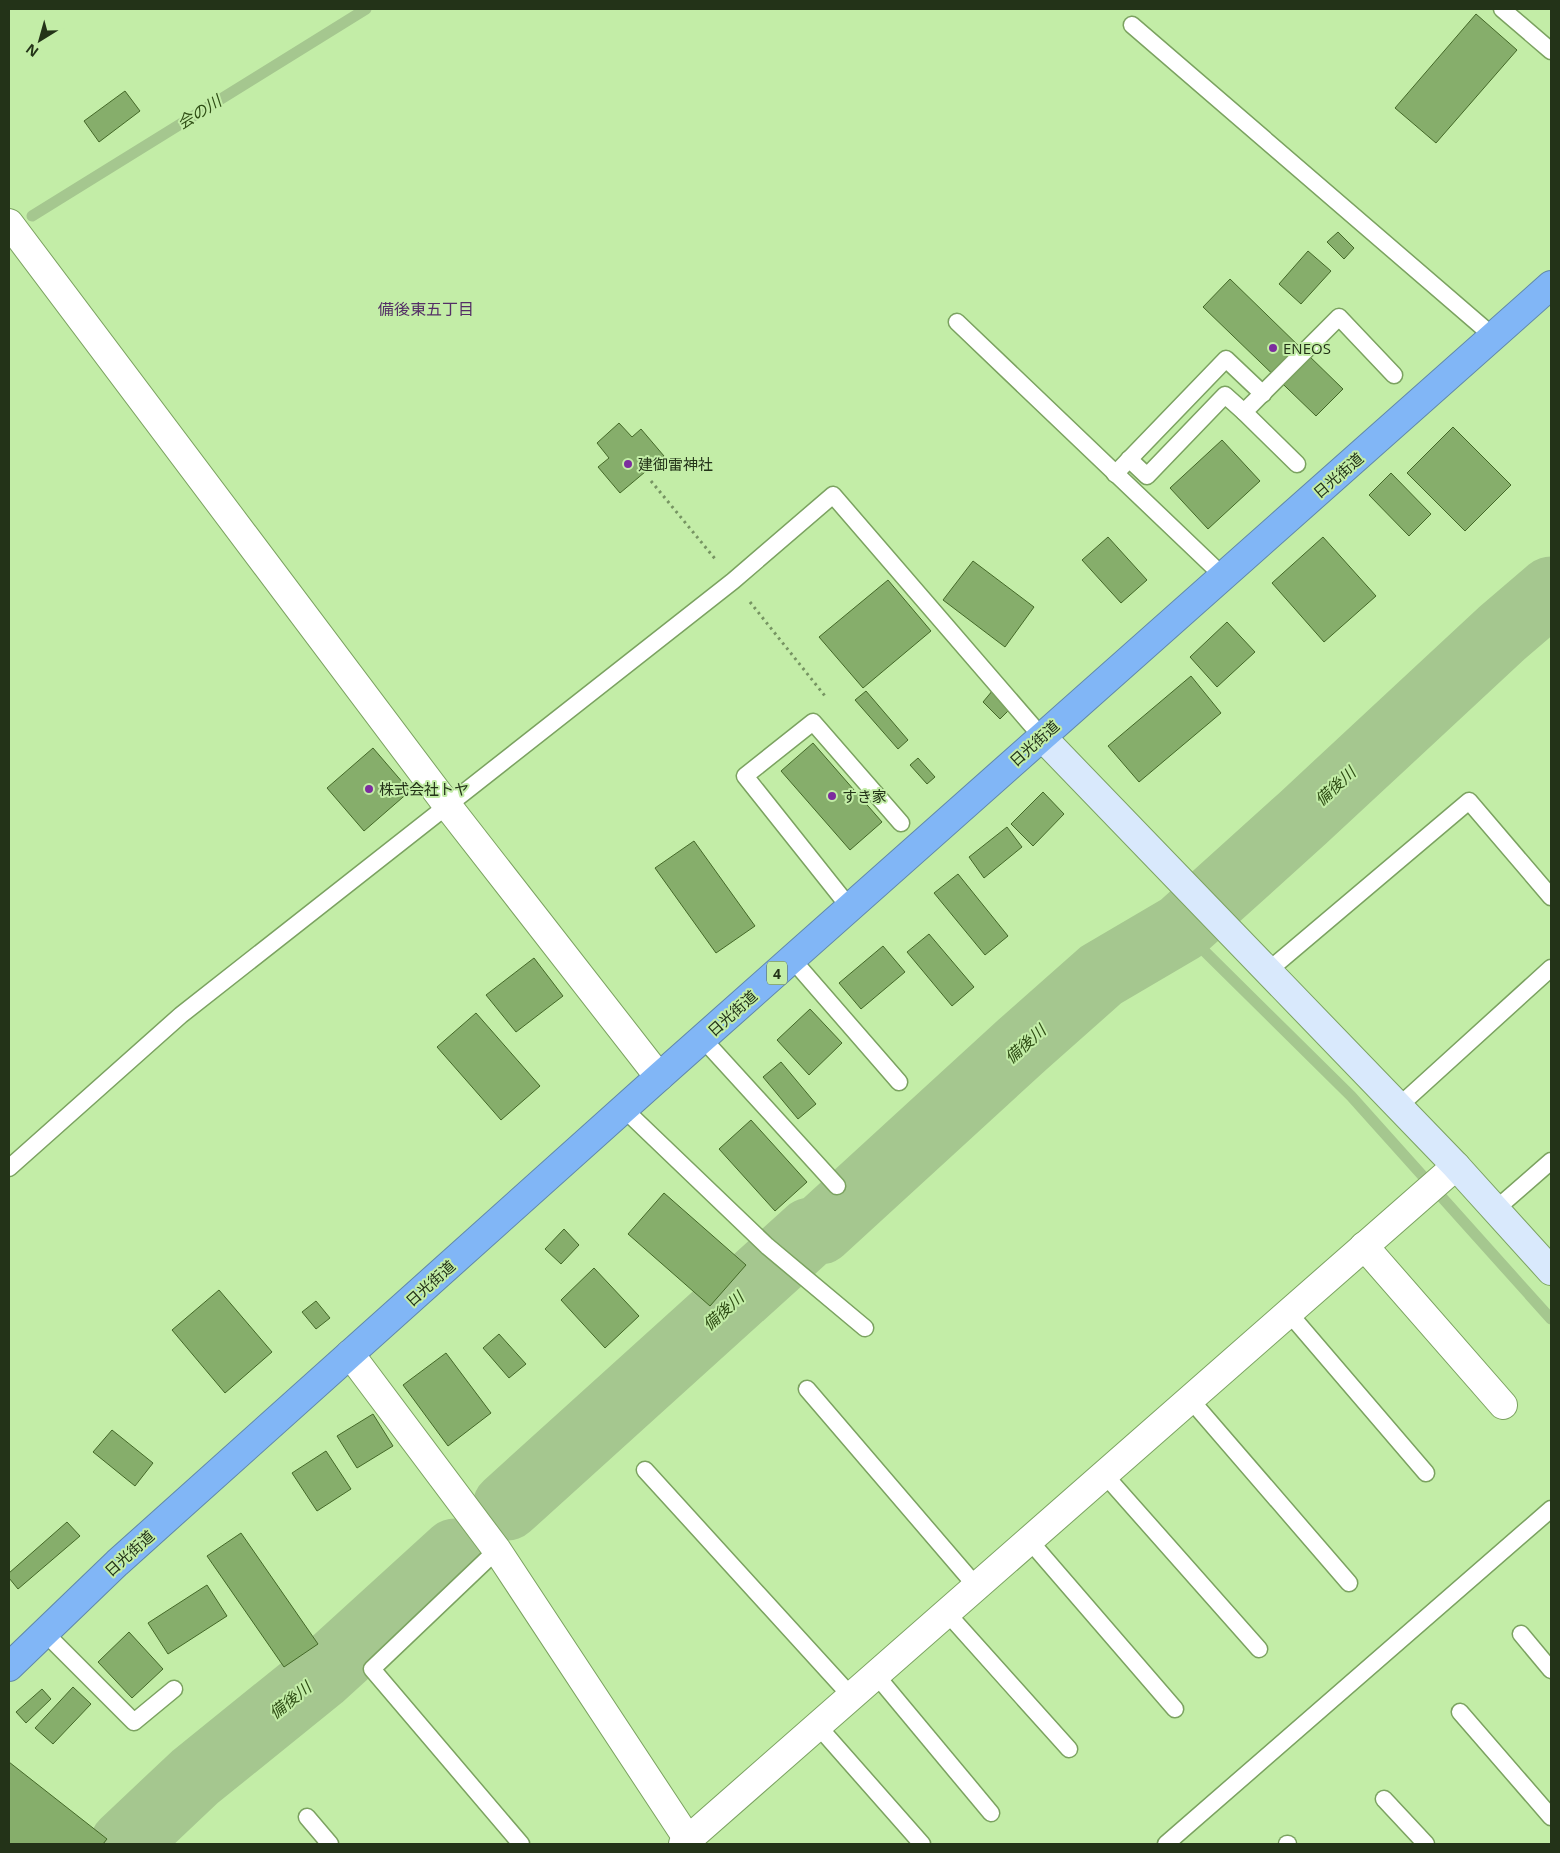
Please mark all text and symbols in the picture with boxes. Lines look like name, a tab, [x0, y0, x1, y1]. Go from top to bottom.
north arrow	[15, 15, 65, 65]
text: N	[22, 40, 42, 62]
water label: 会の川	[173, 89, 227, 134]
district label: 備後東五丁目	[378, 298, 474, 320]
place label: ENEOS	[1283, 338, 1331, 358]
marker: ENEOS	[1267, 342, 1279, 354]
street label: 日光街道	[1309, 448, 1367, 502]
place label: 建御雷神社	[638, 454, 713, 474]
marker: 建御雷神社	[622, 458, 634, 470]
street label: 日光街道	[1005, 715, 1063, 771]
water label: 備後川	[1310, 760, 1362, 810]
place label: 株式会社トヤ	[379, 779, 469, 799]
marker: 株式会社トヤ	[363, 783, 375, 795]
place label: すき家	[842, 786, 887, 806]
marker: すき家	[826, 790, 838, 802]
road number: 4	[767, 961, 787, 984]
street label: 日光街道	[703, 985, 761, 1041]
water label: 備後川	[1000, 1018, 1052, 1068]
street label: 日光街道	[401, 1255, 459, 1311]
water label: 備後川	[698, 1285, 750, 1335]
street label: 日光街道	[100, 1525, 158, 1581]
water label: 備後川	[264, 1675, 317, 1724]

